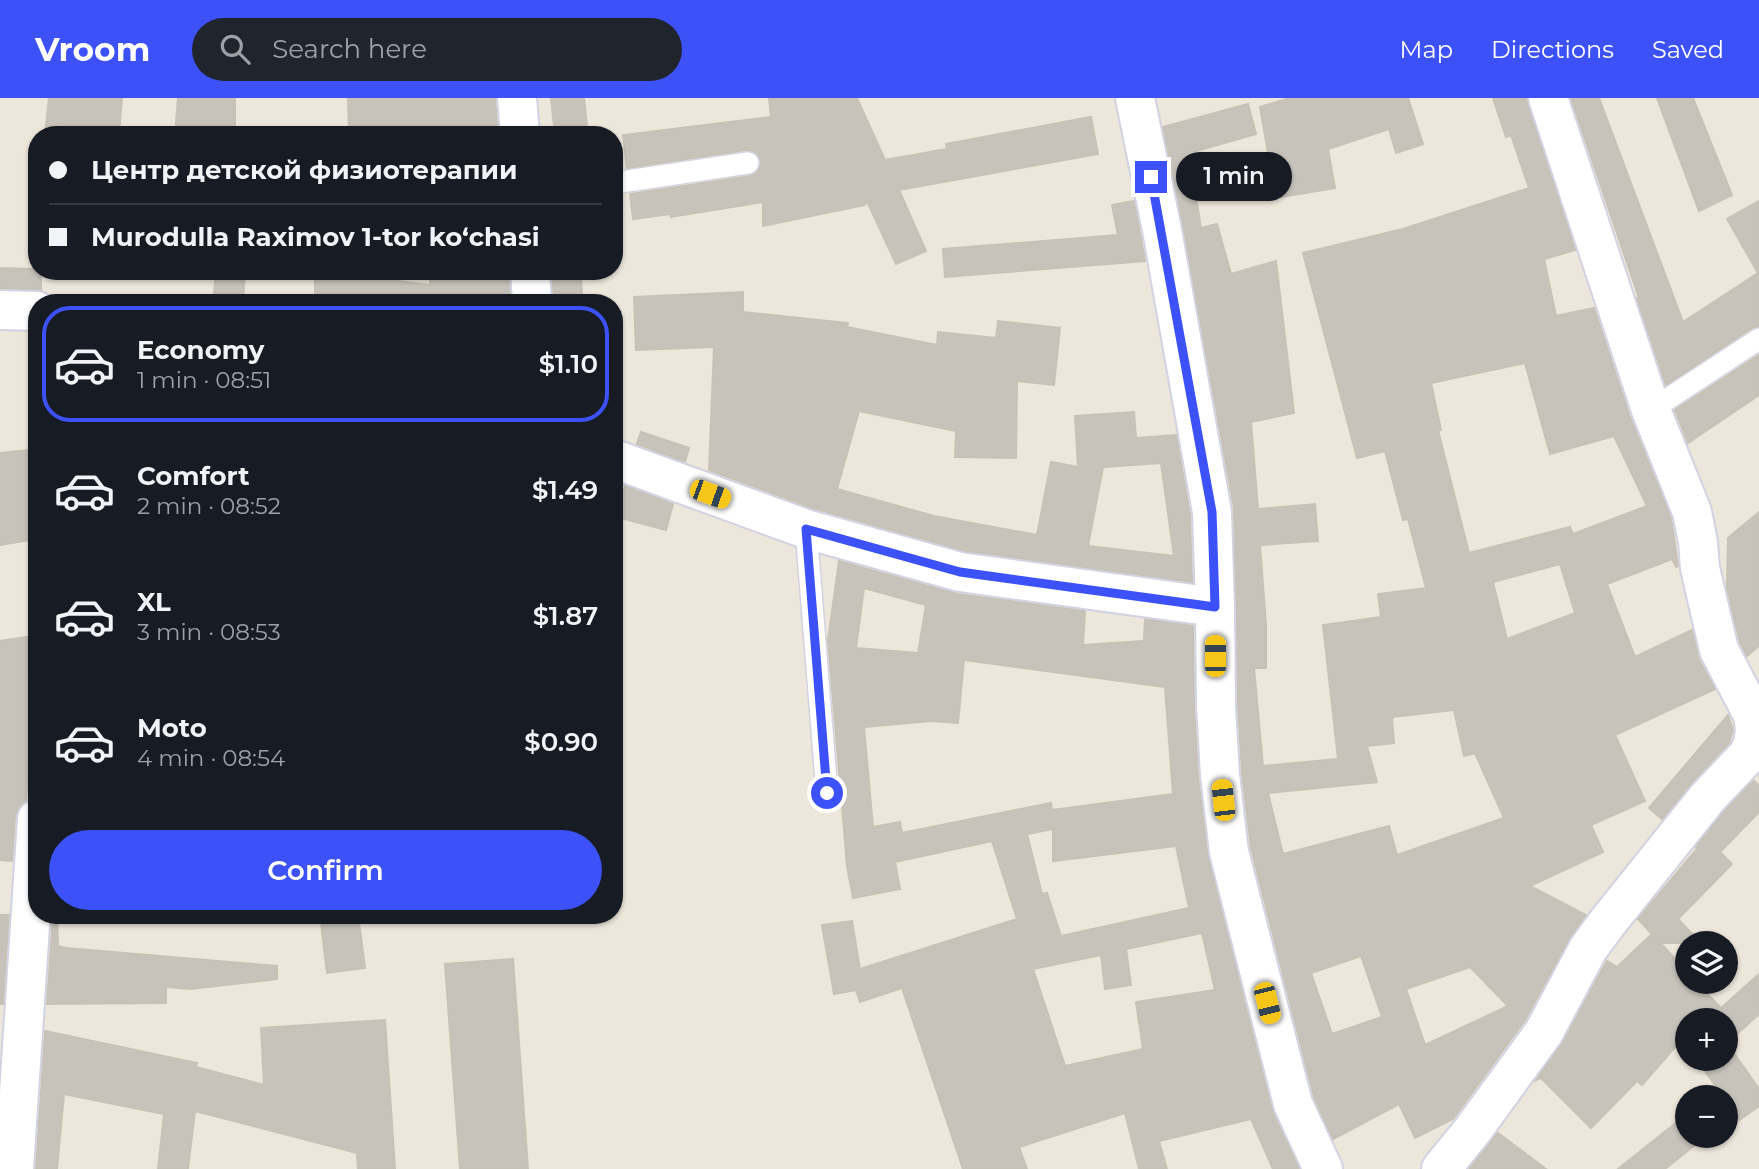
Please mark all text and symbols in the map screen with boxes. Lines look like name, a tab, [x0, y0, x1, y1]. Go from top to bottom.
search box	[192, 18, 682, 81]
text: Vroom	[35, 29, 150, 69]
icon: search	[216, 30, 254, 68]
text: Search here	[272, 33, 427, 65]
text: Map	[1400, 35, 1453, 64]
text: Directions	[1491, 35, 1614, 64]
text: Saved	[1652, 35, 1724, 64]
callout: 1 min	[1176, 153, 1291, 202]
text: Центр детской физиотерапии	[91, 154, 517, 186]
route end	[1135, 161, 1167, 193]
text: 1 min	[1203, 162, 1265, 190]
text: Murodulla Raximov 1-tor koʻchasi	[91, 221, 540, 253]
icon: car	[53, 333, 116, 396]
text: Economy	[137, 334, 264, 366]
text: $1.10	[539, 348, 598, 380]
text: 1 min · 08:51	[137, 366, 271, 394]
icon: car	[53, 459, 116, 522]
text: Comfort	[137, 460, 249, 492]
text: $1.49	[532, 474, 598, 506]
car	[687, 477, 734, 511]
text: 2 min · 08:52	[137, 492, 281, 520]
icon: car	[53, 585, 116, 648]
text: XL	[137, 586, 171, 618]
text: $1.87	[533, 600, 598, 632]
text: 3 min · 08:53	[137, 618, 281, 646]
car	[1205, 635, 1226, 677]
icon: car	[53, 711, 116, 774]
text: Moto	[137, 712, 207, 744]
text: $0.90	[524, 726, 598, 758]
text: 4 min · 08:54	[137, 744, 285, 772]
route start	[811, 777, 843, 809]
car	[1211, 778, 1236, 822]
button: Confirm	[49, 830, 602, 910]
map controls	[1675, 931, 1738, 1148]
button: layers	[1675, 931, 1738, 994]
car	[1252, 980, 1283, 1026]
button: +	[1675, 1008, 1738, 1071]
button: −	[1675, 1085, 1738, 1148]

